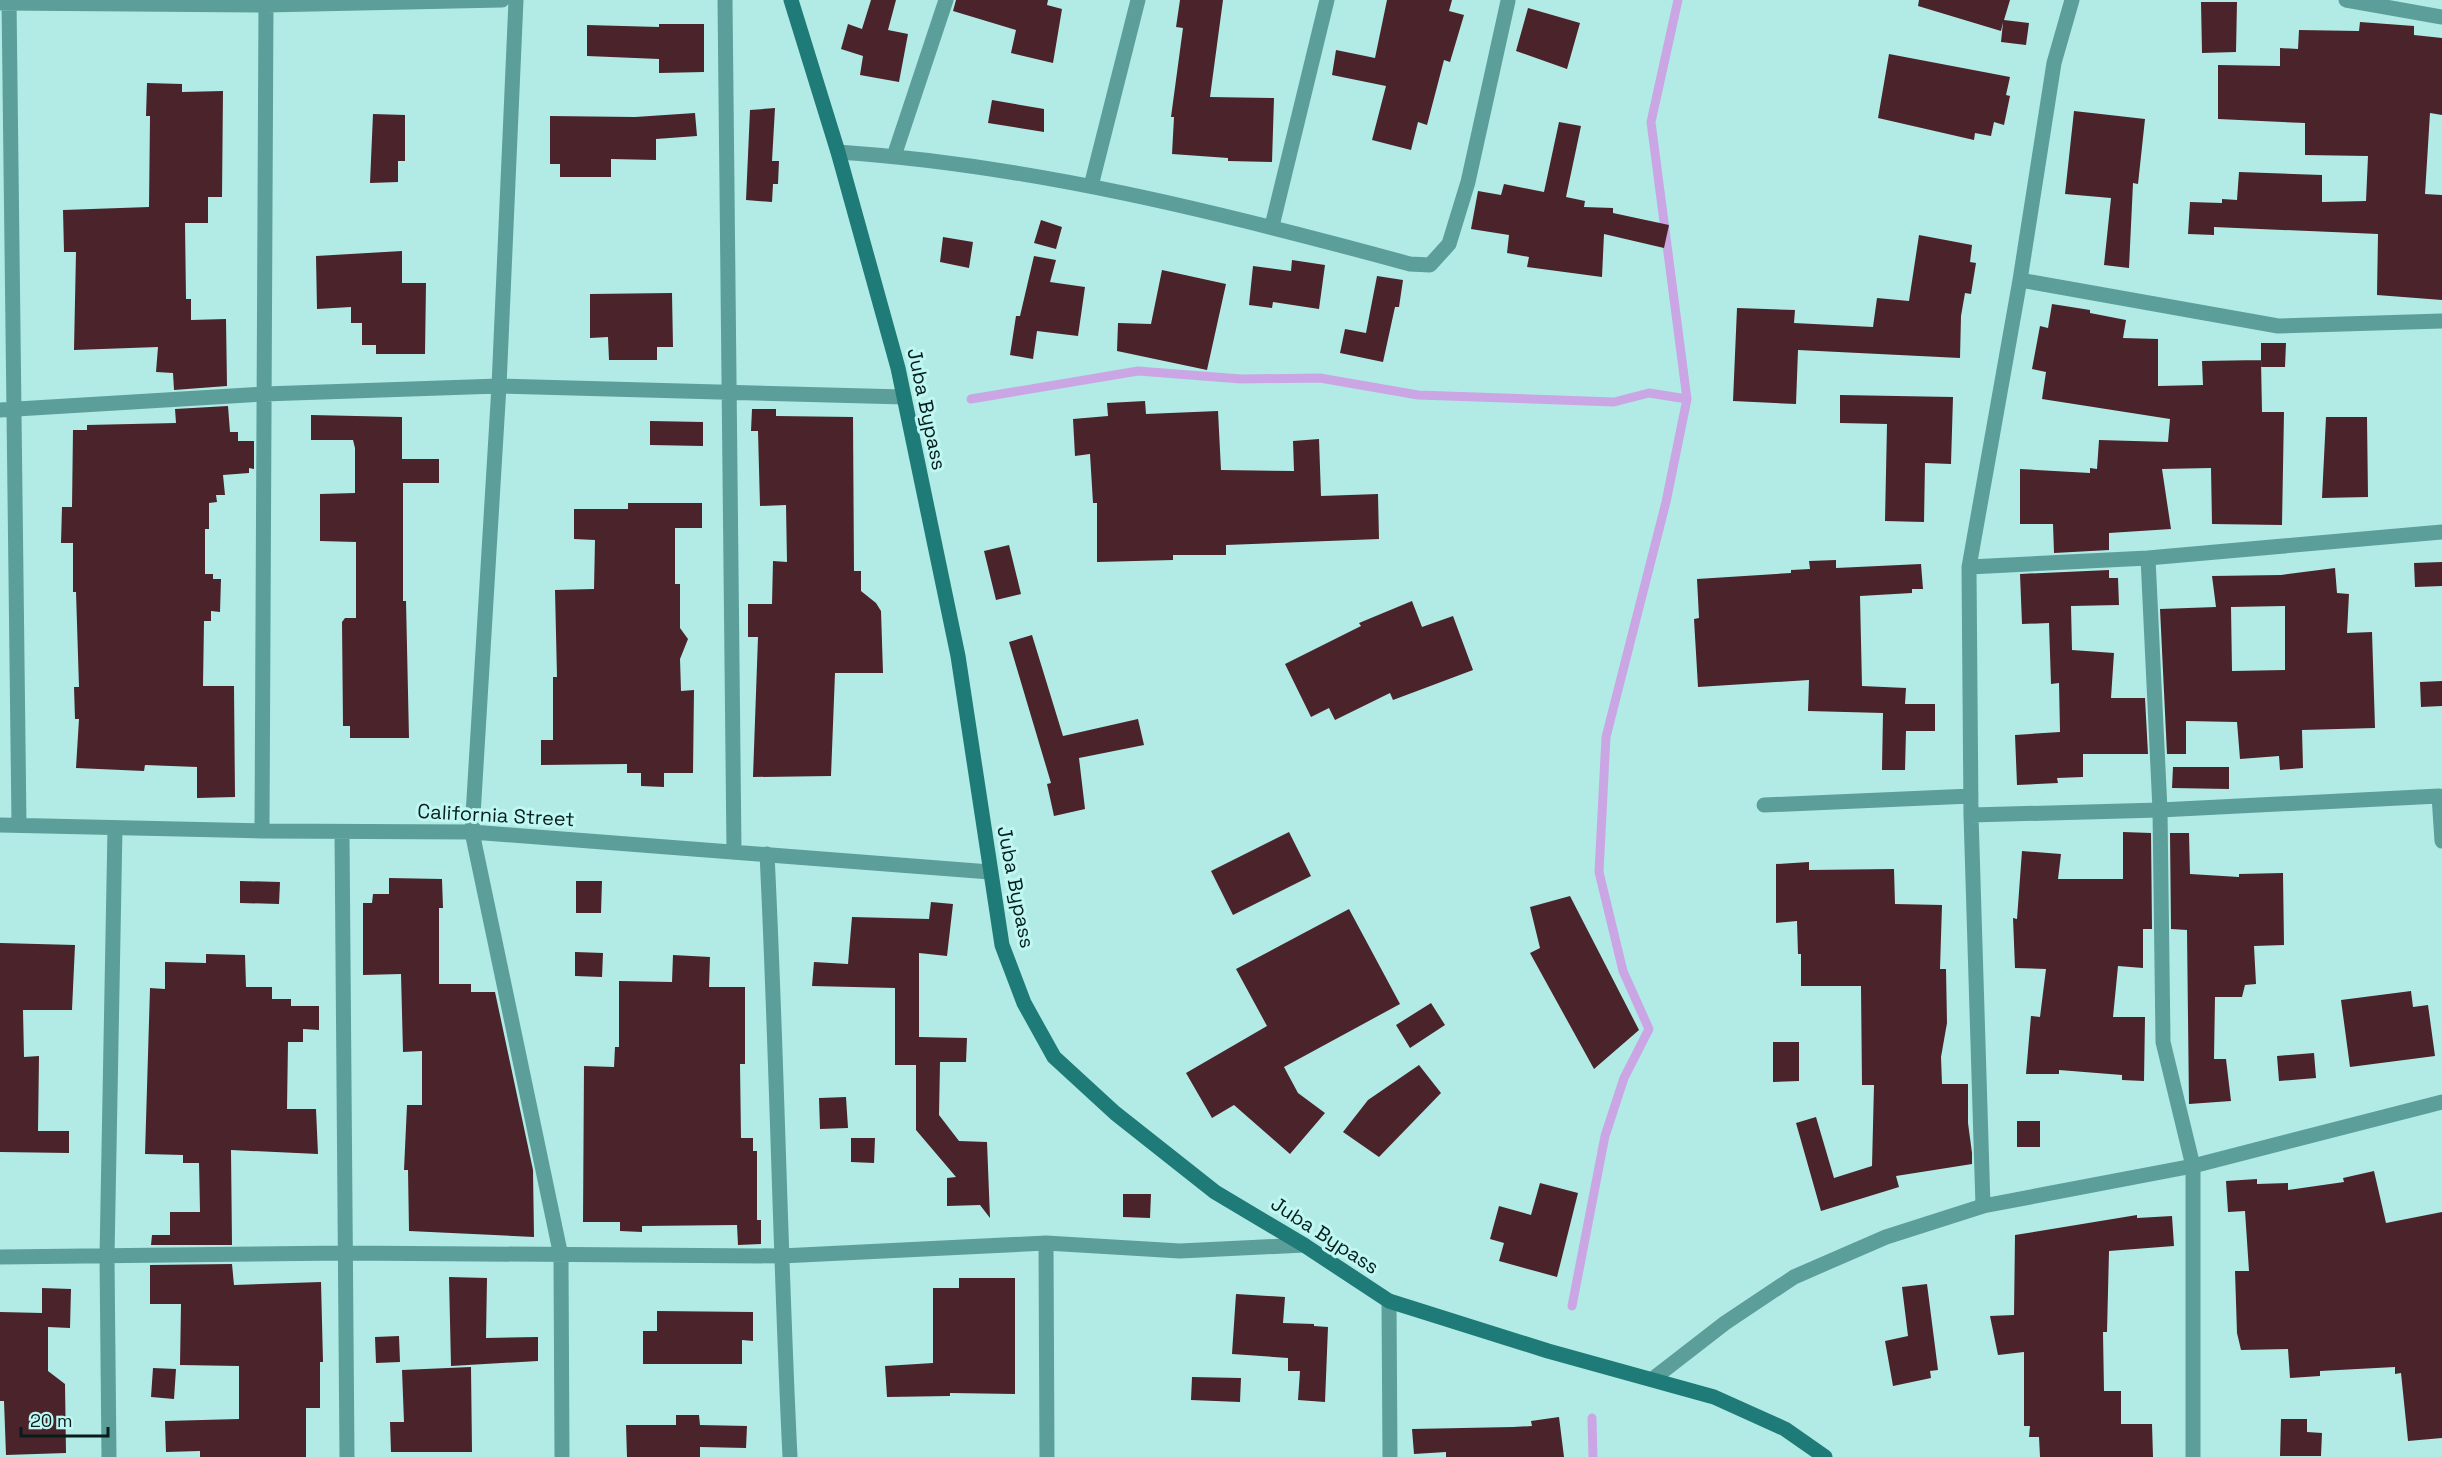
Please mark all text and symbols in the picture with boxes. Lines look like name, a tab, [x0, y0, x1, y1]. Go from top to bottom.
street label: Juba Bypass	[901, 346, 953, 472]
street label: California Street	[417, 798, 575, 832]
street label: Juba Bypass	[991, 824, 1041, 950]
street label: Juba Bypass	[1266, 1190, 1384, 1280]
scale bar	[21, 1400, 108, 1438]
text: 20 m	[30, 1409, 73, 1432]

